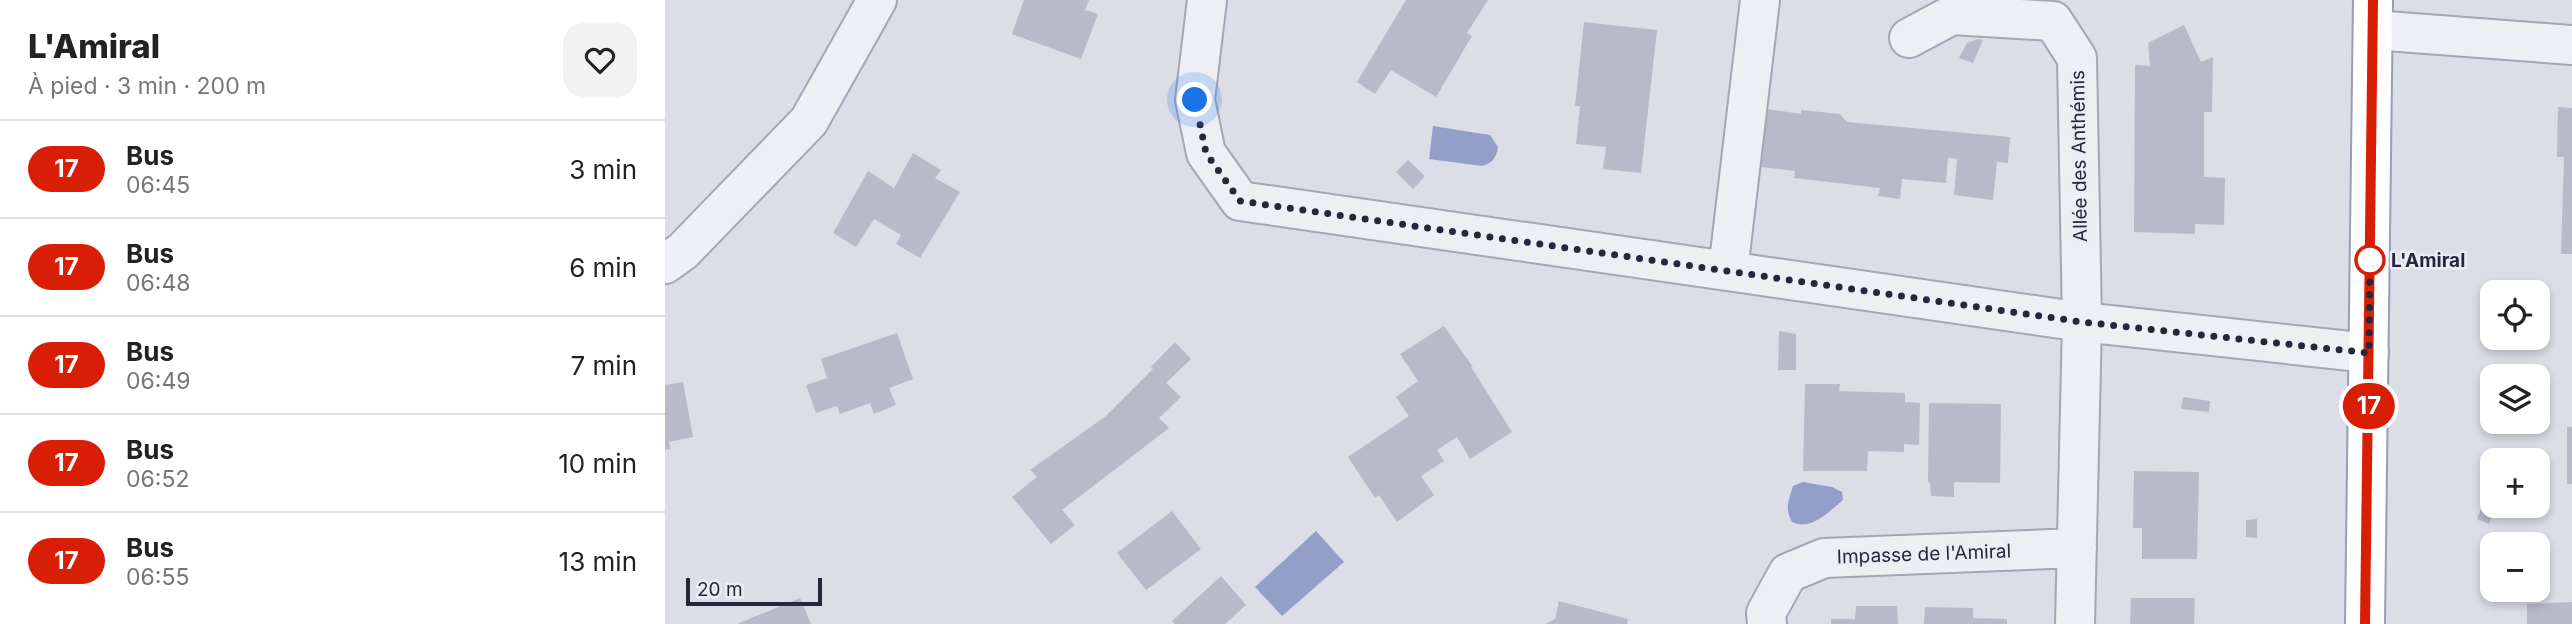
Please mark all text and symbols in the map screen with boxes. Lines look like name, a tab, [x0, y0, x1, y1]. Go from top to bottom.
button: heart	[563, 23, 637, 97]
text: L'Amiral	[28, 26, 160, 66]
street label: Allée des Anthémis	[2066, 70, 2092, 242]
text: À pied · 3 min · 200 m	[28, 72, 266, 100]
your location	[1177, 82, 1212, 117]
text: Bus	[126, 140, 174, 171]
text: 17	[54, 154, 79, 183]
text: 3 min	[569, 154, 637, 185]
text: 06:45	[126, 171, 190, 199]
text: Bus	[126, 238, 174, 269]
marker: L'Amiral	[2355, 245, 2385, 275]
place label: L'Amiral	[2391, 249, 2465, 272]
text: 17	[54, 252, 79, 281]
text: 6 min	[569, 252, 637, 283]
text: 06:48	[126, 269, 191, 297]
map controls	[2480, 280, 2550, 602]
button: locate	[2480, 280, 2550, 350]
text: Bus	[126, 336, 174, 367]
text: 17	[54, 350, 79, 379]
text: 7 min	[571, 350, 637, 381]
button: layers	[2480, 364, 2550, 434]
text: 06:49	[126, 367, 191, 395]
line badge: 17	[2337, 383, 2401, 429]
text: 17	[2357, 391, 2381, 420]
text: Bus	[126, 434, 174, 465]
text: 17	[54, 448, 79, 477]
text: 10 min	[558, 448, 637, 479]
button: +	[2480, 448, 2550, 518]
text: 06:52	[126, 465, 189, 493]
text: Bus	[126, 532, 174, 563]
button: −	[2480, 532, 2550, 602]
street label: Impasse de l'Amiral	[1836, 539, 2012, 569]
text: 17	[54, 546, 79, 575]
text: 13 min	[559, 546, 637, 577]
text: 06:55	[126, 563, 189, 591]
scale bar	[686, 575, 823, 607]
text: 20 m	[697, 578, 743, 601]

